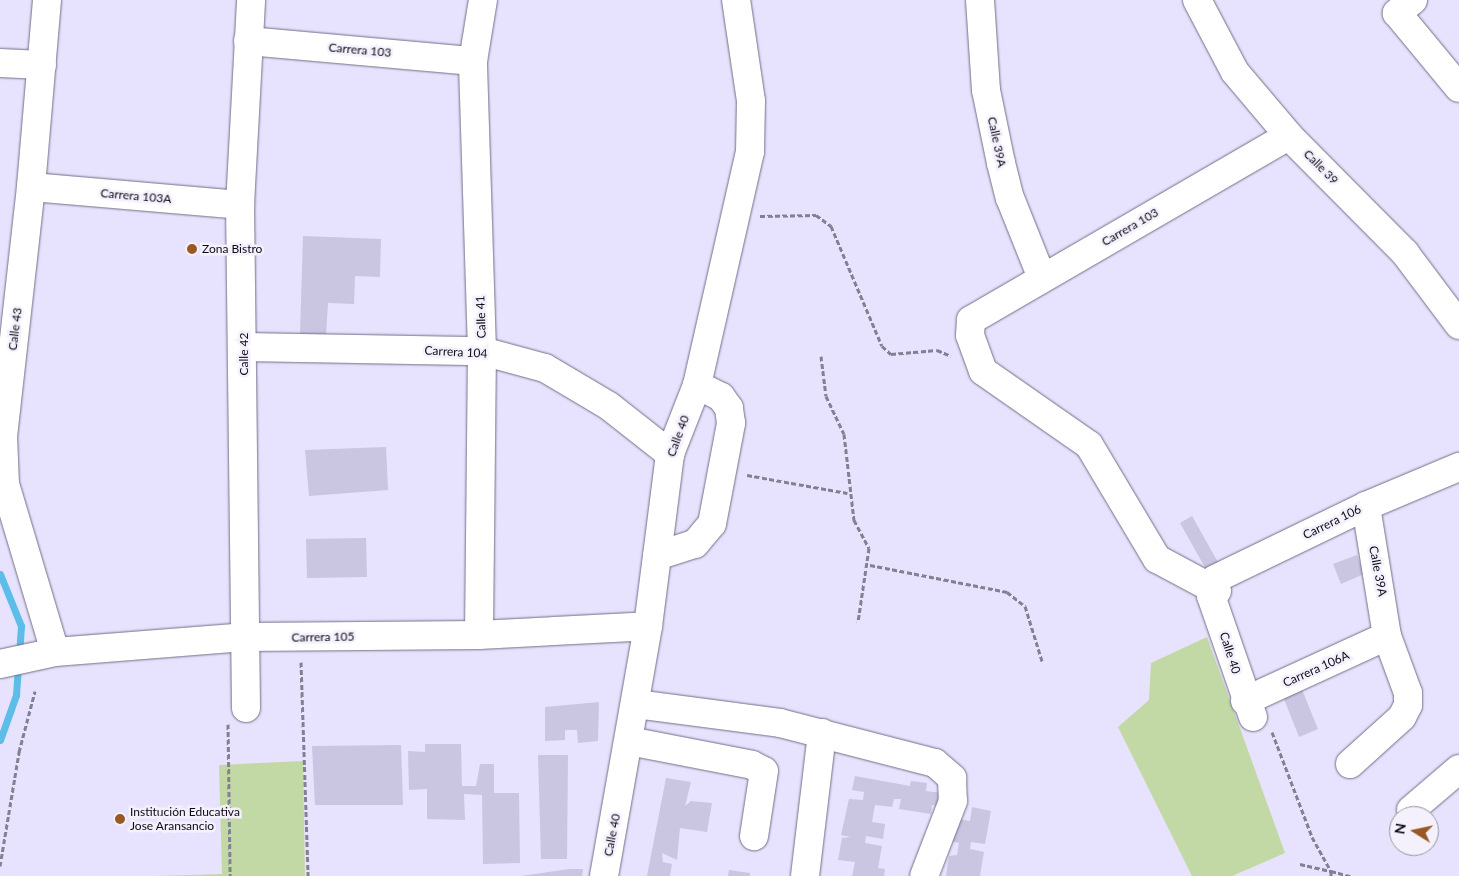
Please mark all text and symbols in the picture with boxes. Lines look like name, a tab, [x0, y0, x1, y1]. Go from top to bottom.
street label: Carrera 103	[328, 40, 392, 60]
street label: Calle 39A	[985, 116, 1009, 168]
street label: Calle 39	[1301, 147, 1341, 187]
street label: Carrera 103A	[100, 186, 172, 206]
street label: Carrera 103	[1099, 205, 1161, 249]
place label: Zona Bistro	[202, 242, 262, 256]
marker: Zona Bistro	[186, 243, 198, 255]
street label: Calle 41	[473, 295, 489, 339]
street label: Calle 43	[5, 307, 25, 351]
street label: Calle 42	[237, 333, 251, 375]
street label: Carrera 104	[424, 343, 488, 361]
street label: Calle 40	[664, 413, 692, 459]
street label: Carrera 106	[1301, 502, 1363, 542]
street label: Calle 39A	[1366, 545, 1390, 597]
street label: Carrera 105	[291, 629, 355, 645]
street label: Calle 40	[1217, 630, 1243, 676]
street label: Carrera 106A	[1281, 648, 1351, 690]
place label: Institución Educativa Jose Aransancio	[130, 805, 240, 833]
north arrow	[1389, 806, 1439, 856]
marker: Institución Educativa Jose Aransancio	[114, 813, 126, 825]
street label: Calle 40	[601, 813, 623, 857]
text: N	[1390, 822, 1409, 835]

